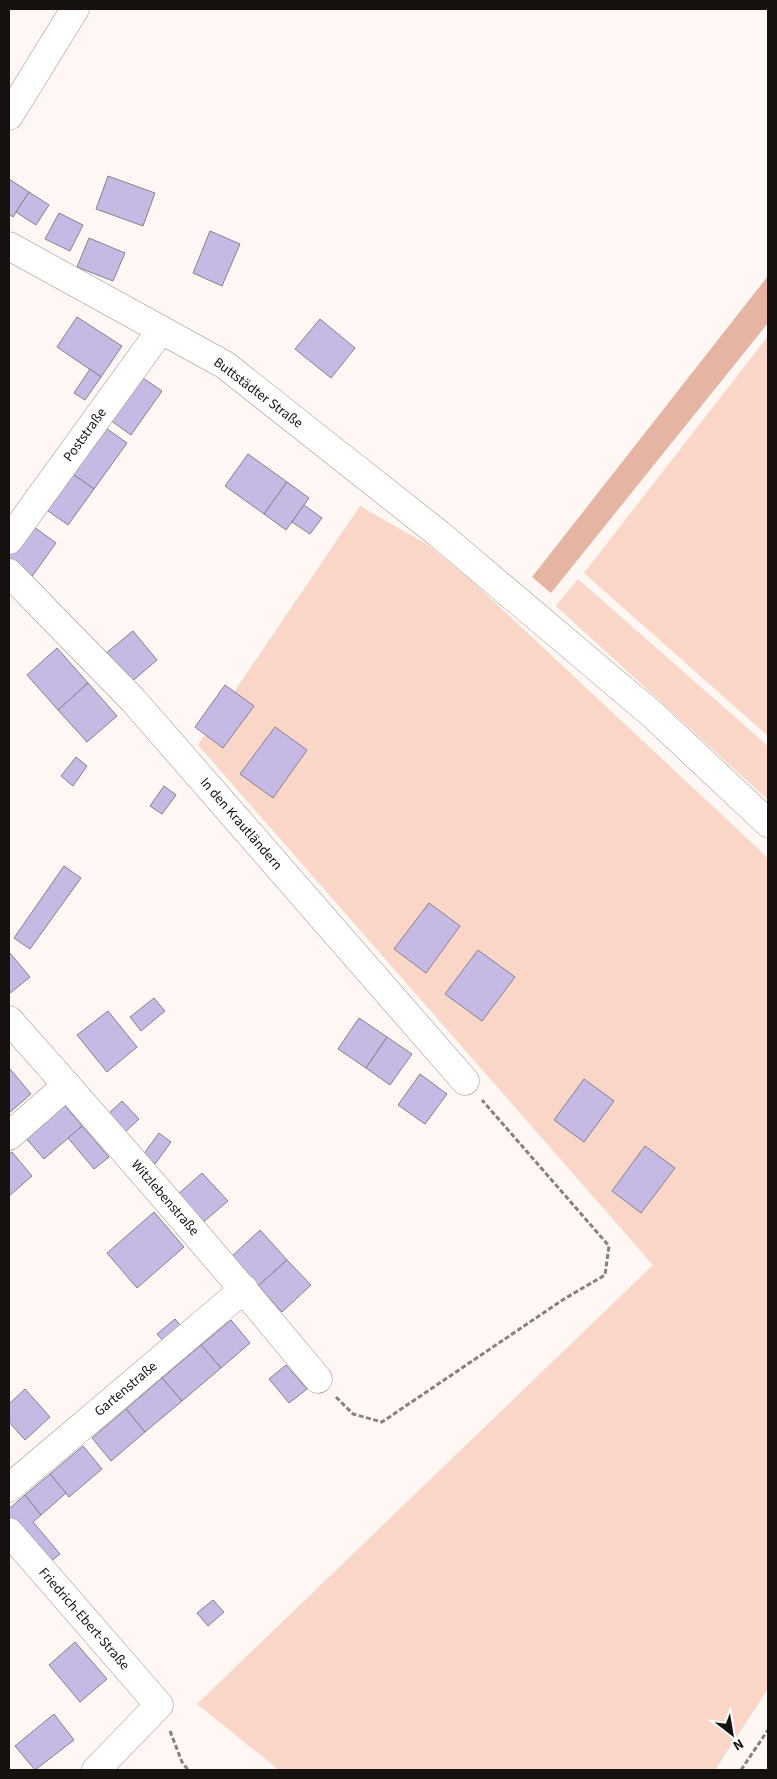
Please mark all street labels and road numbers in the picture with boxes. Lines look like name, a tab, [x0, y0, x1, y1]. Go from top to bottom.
street label: Buttstädter Straße	[209, 353, 307, 433]
street label: Poststraße	[59, 404, 111, 466]
street label: In den Krautländern	[195, 773, 287, 875]
street label: Witzlebenstraße	[126, 1156, 204, 1240]
street label: Gartenstraße	[90, 1357, 162, 1421]
street label: Friedrich-Ebert-Straße	[34, 1563, 134, 1675]

